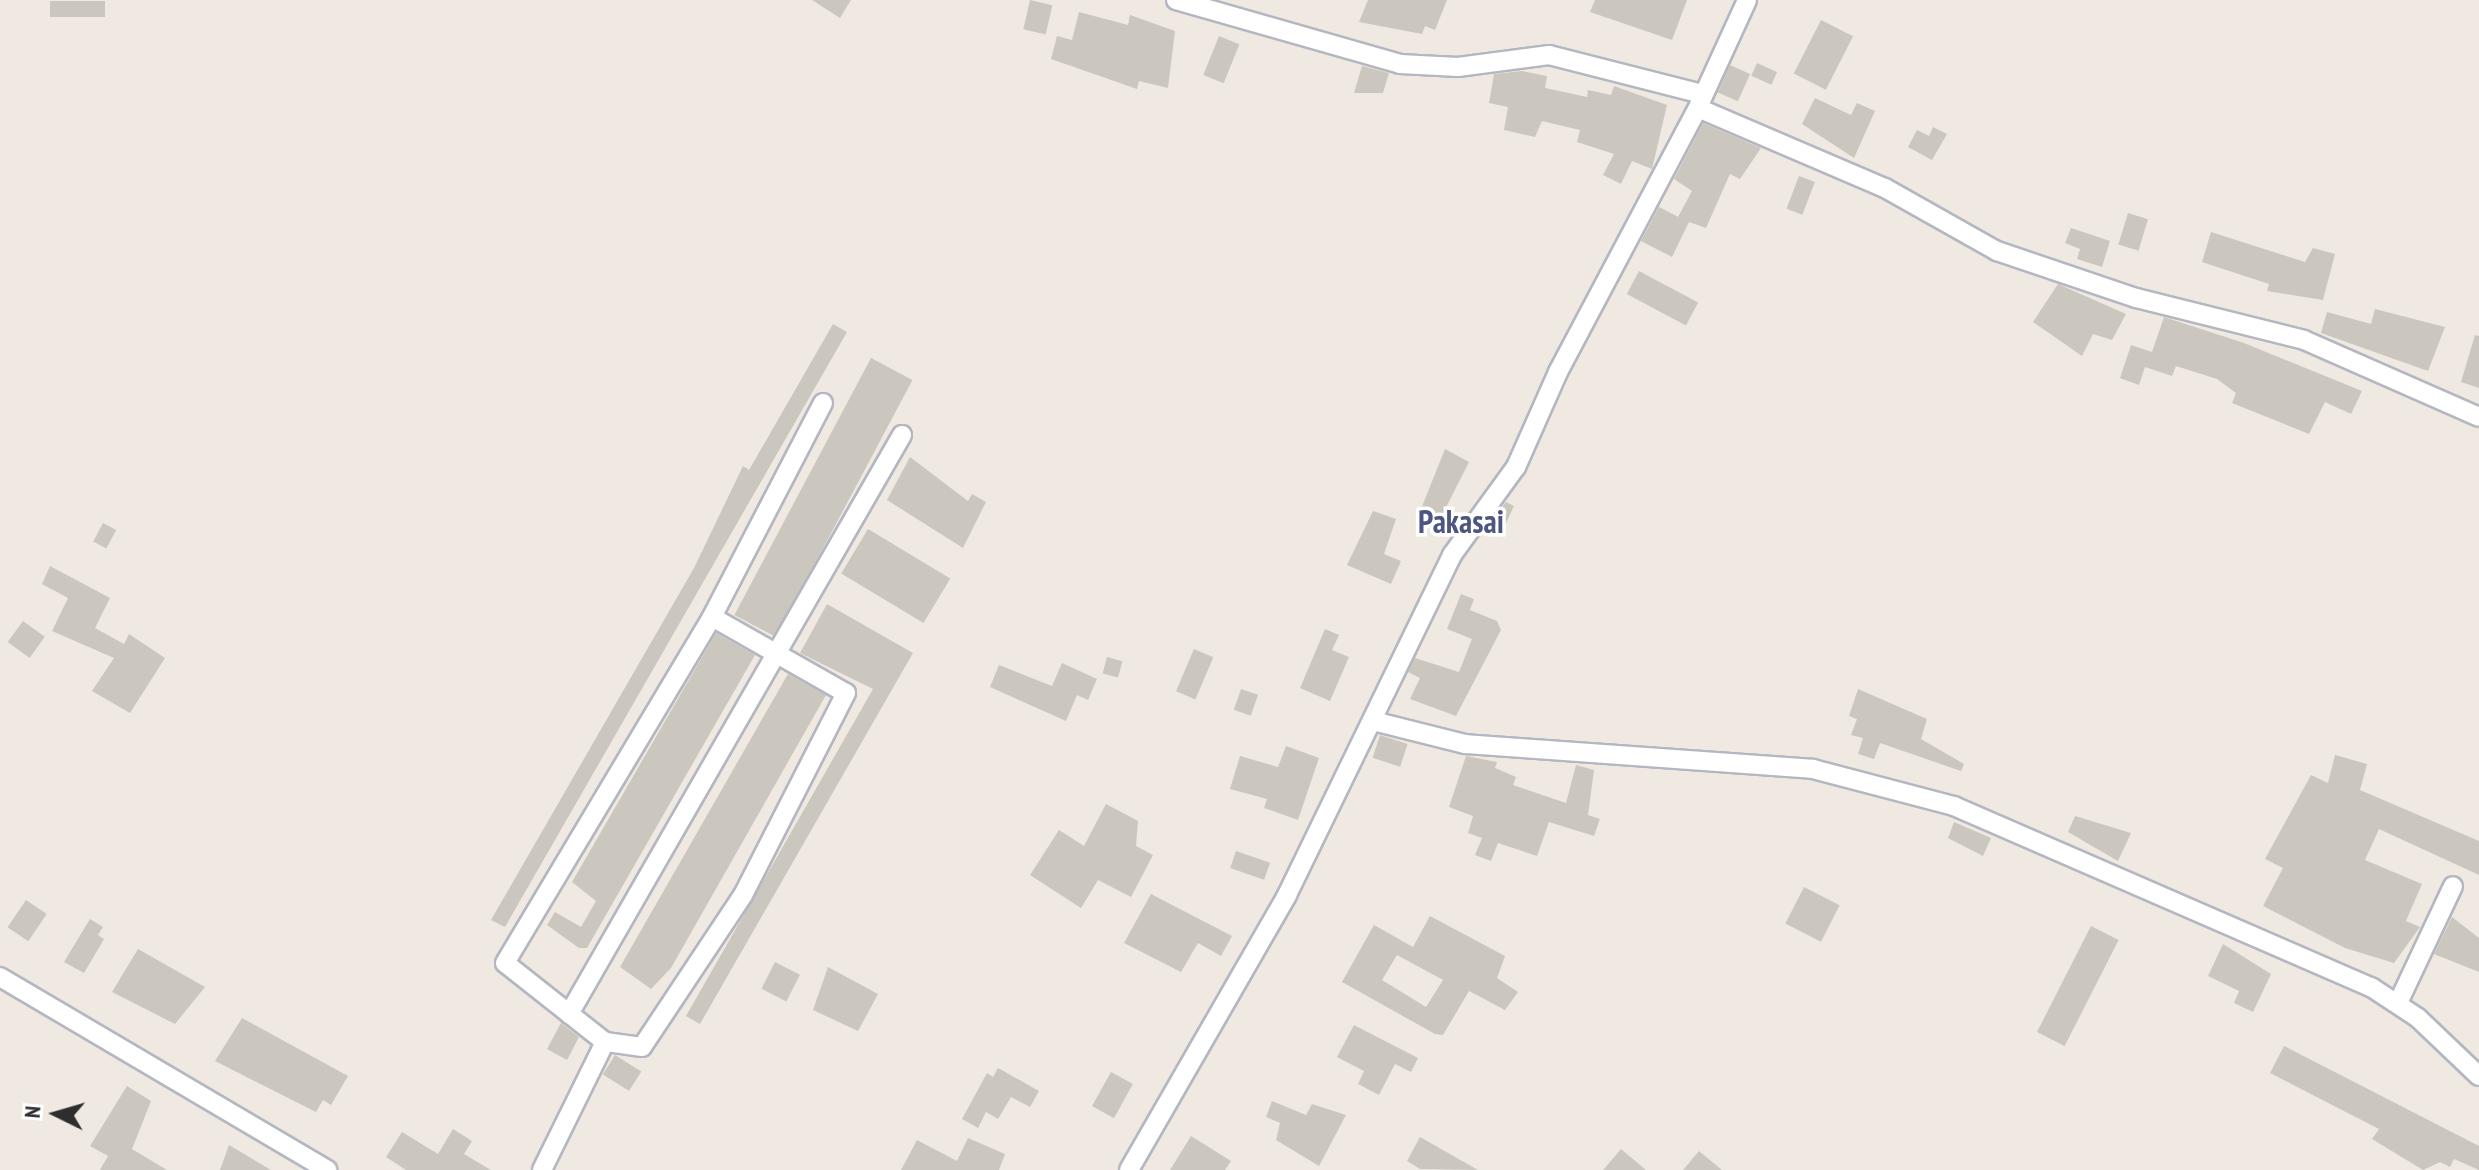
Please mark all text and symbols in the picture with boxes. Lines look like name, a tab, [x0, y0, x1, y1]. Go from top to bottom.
district label: Pakasai	[1418, 502, 1504, 540]
north arrow	[16, 1074, 96, 1154]
text: N	[18, 1105, 47, 1119]

